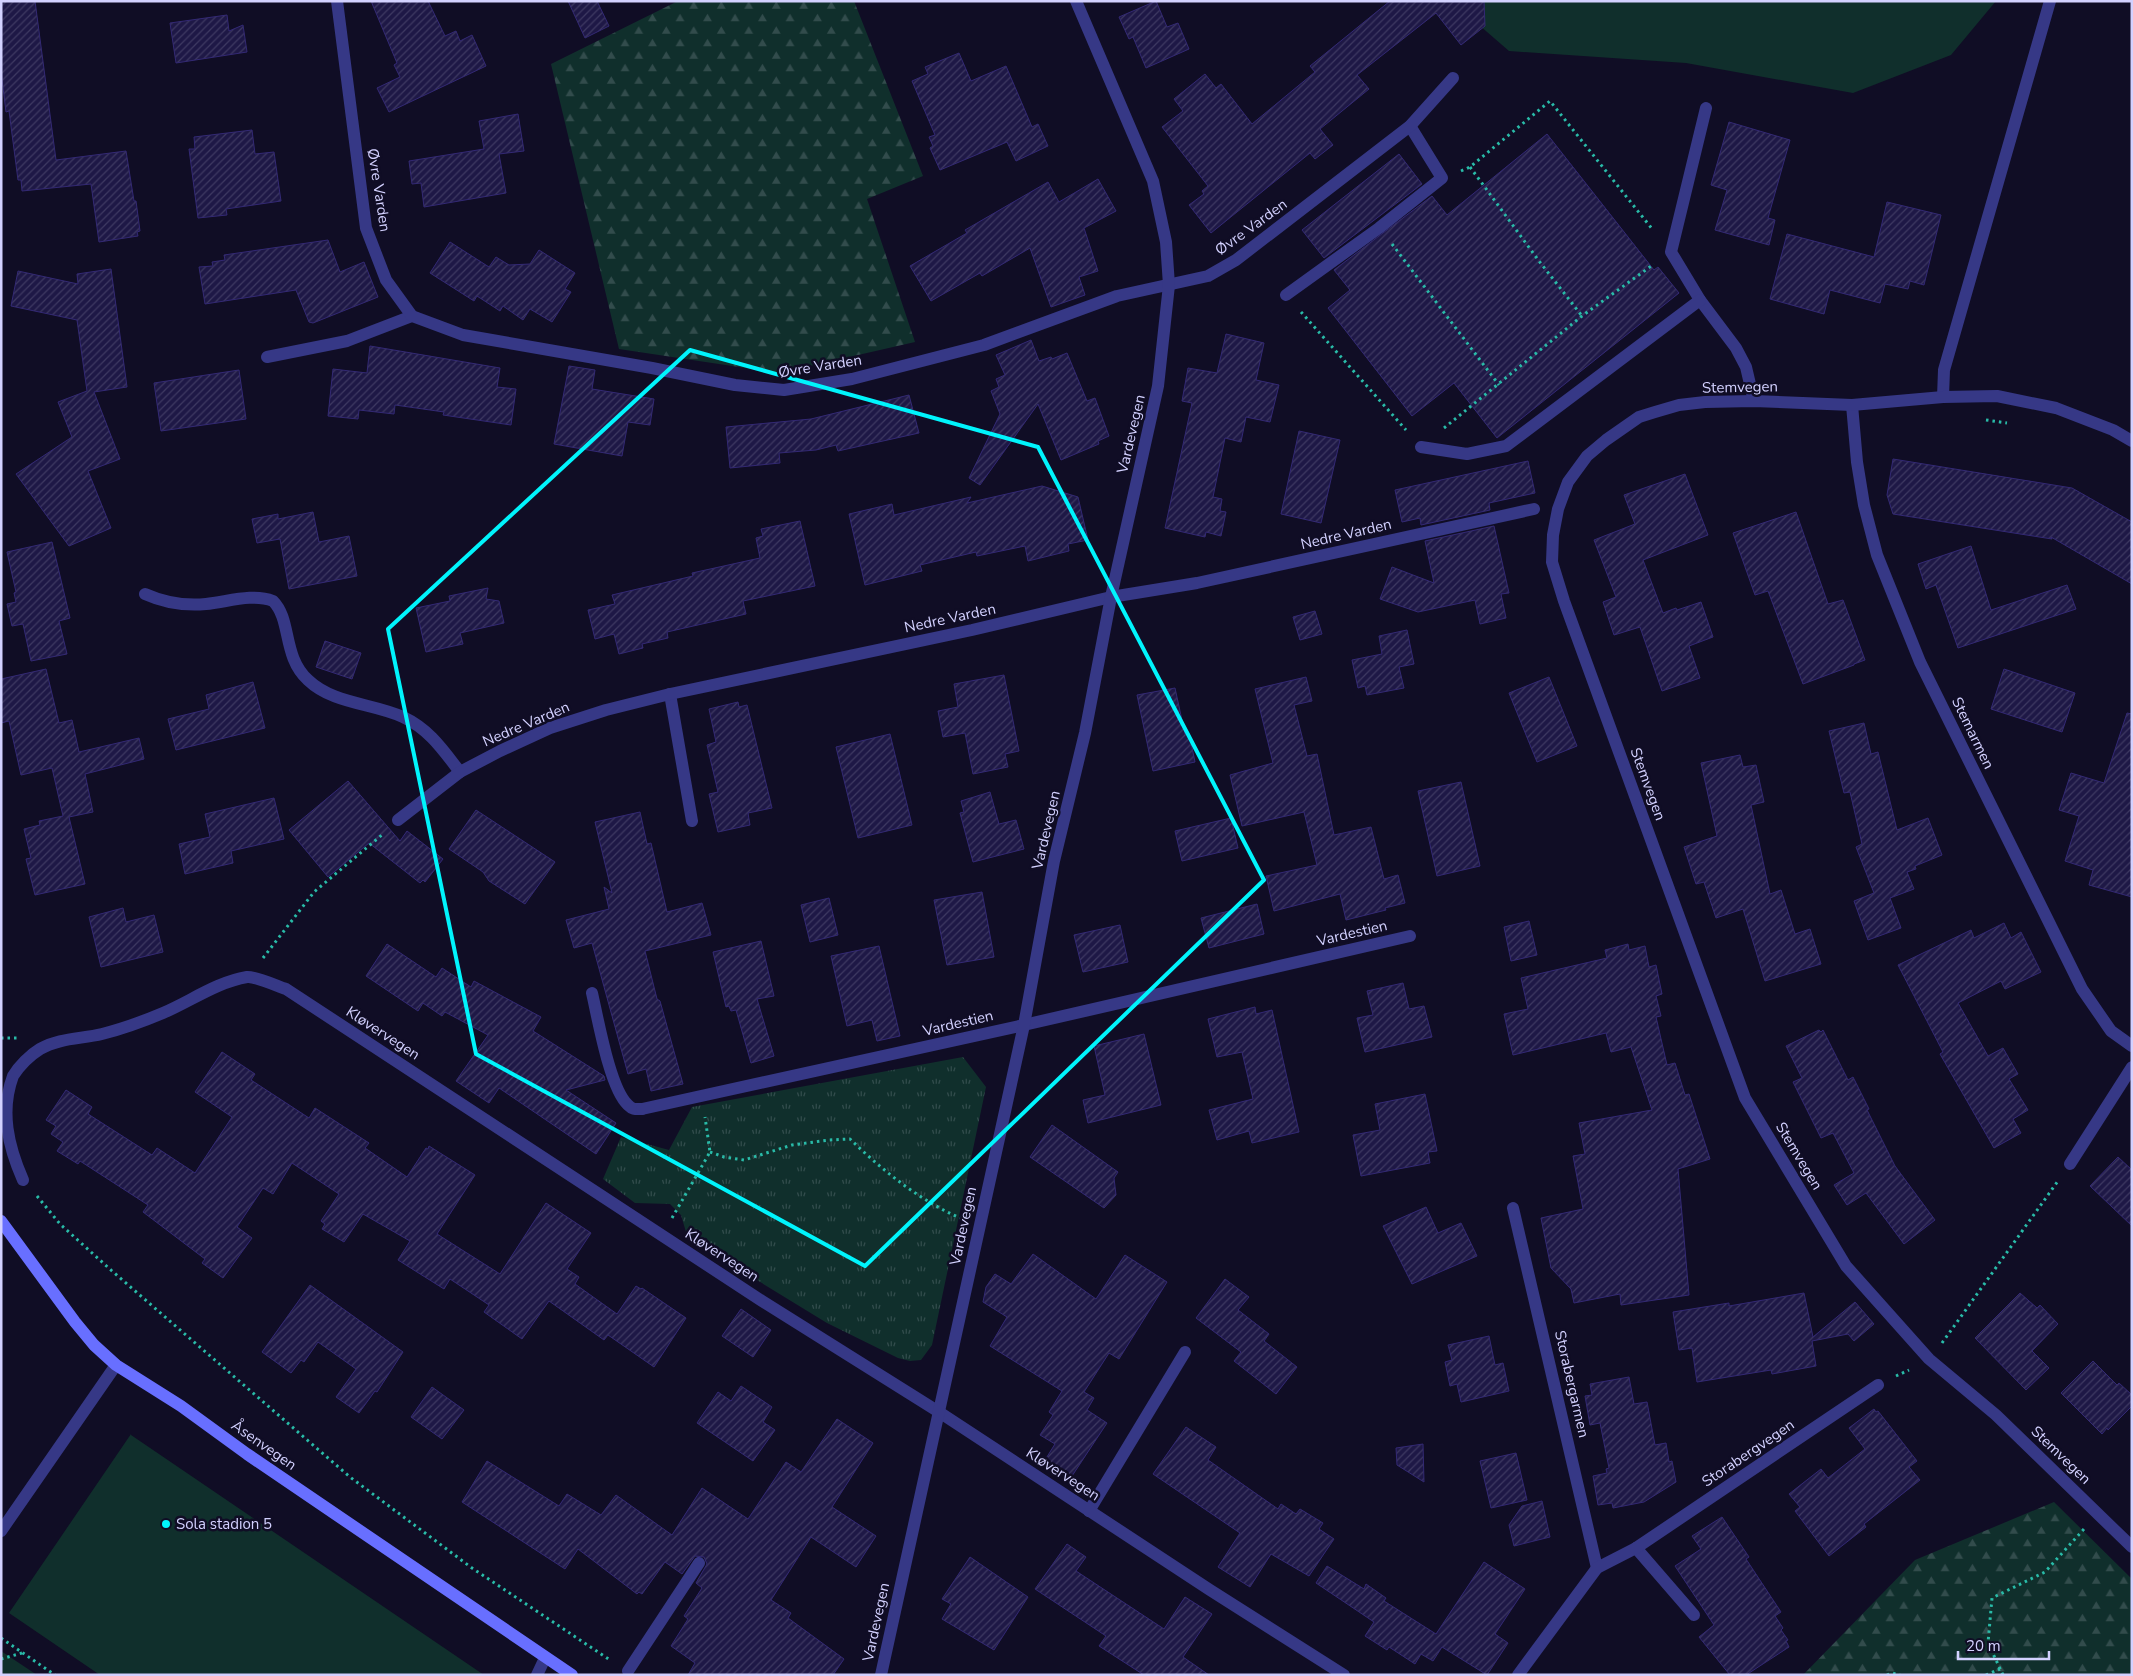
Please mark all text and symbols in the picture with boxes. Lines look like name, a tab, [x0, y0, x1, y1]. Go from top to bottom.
street label: Øvre Varden	[363, 147, 395, 233]
street label: Øvre Varden	[1211, 194, 1291, 260]
street label: Øvre Varden	[777, 350, 863, 382]
street label: Stemvegen	[1702, 376, 1778, 398]
street label: Vardevegen	[1112, 393, 1150, 476]
street label: Nedre Varden	[1298, 514, 1394, 554]
street label: Nedre Varden	[902, 599, 998, 637]
street label: Stemarmen	[1947, 694, 1999, 772]
street label: Nedre Varden	[479, 697, 573, 751]
street label: Stemvegen	[1626, 745, 1670, 823]
street label: Vardevegen	[1027, 789, 1065, 872]
street label: Vardestien	[1314, 915, 1389, 951]
street label: Kløvervegen	[342, 1002, 424, 1064]
street label: Vardestien	[920, 1005, 995, 1041]
street label: Stemvegen	[1771, 1118, 1827, 1194]
street label: Vardevegen	[945, 1185, 981, 1268]
street label: Kløvervegen	[681, 1224, 763, 1286]
street label: Storabergarmen	[1550, 1328, 1594, 1440]
street label: Åsenvegen	[227, 1414, 301, 1475]
street label: Storabergvegen	[1698, 1415, 1798, 1491]
street label: Stemvegen	[2027, 1421, 2095, 1489]
street label: Kløvervegen	[1022, 1443, 1104, 1505]
place label: Sola stadion 5	[176, 1514, 272, 1534]
marker: Sola stadion 5	[160, 1518, 172, 1530]
street label: Vardevegen	[858, 1581, 894, 1664]
scale bar	[1958, 1628, 2049, 1660]
text: 20 m	[1966, 1636, 2001, 1656]

